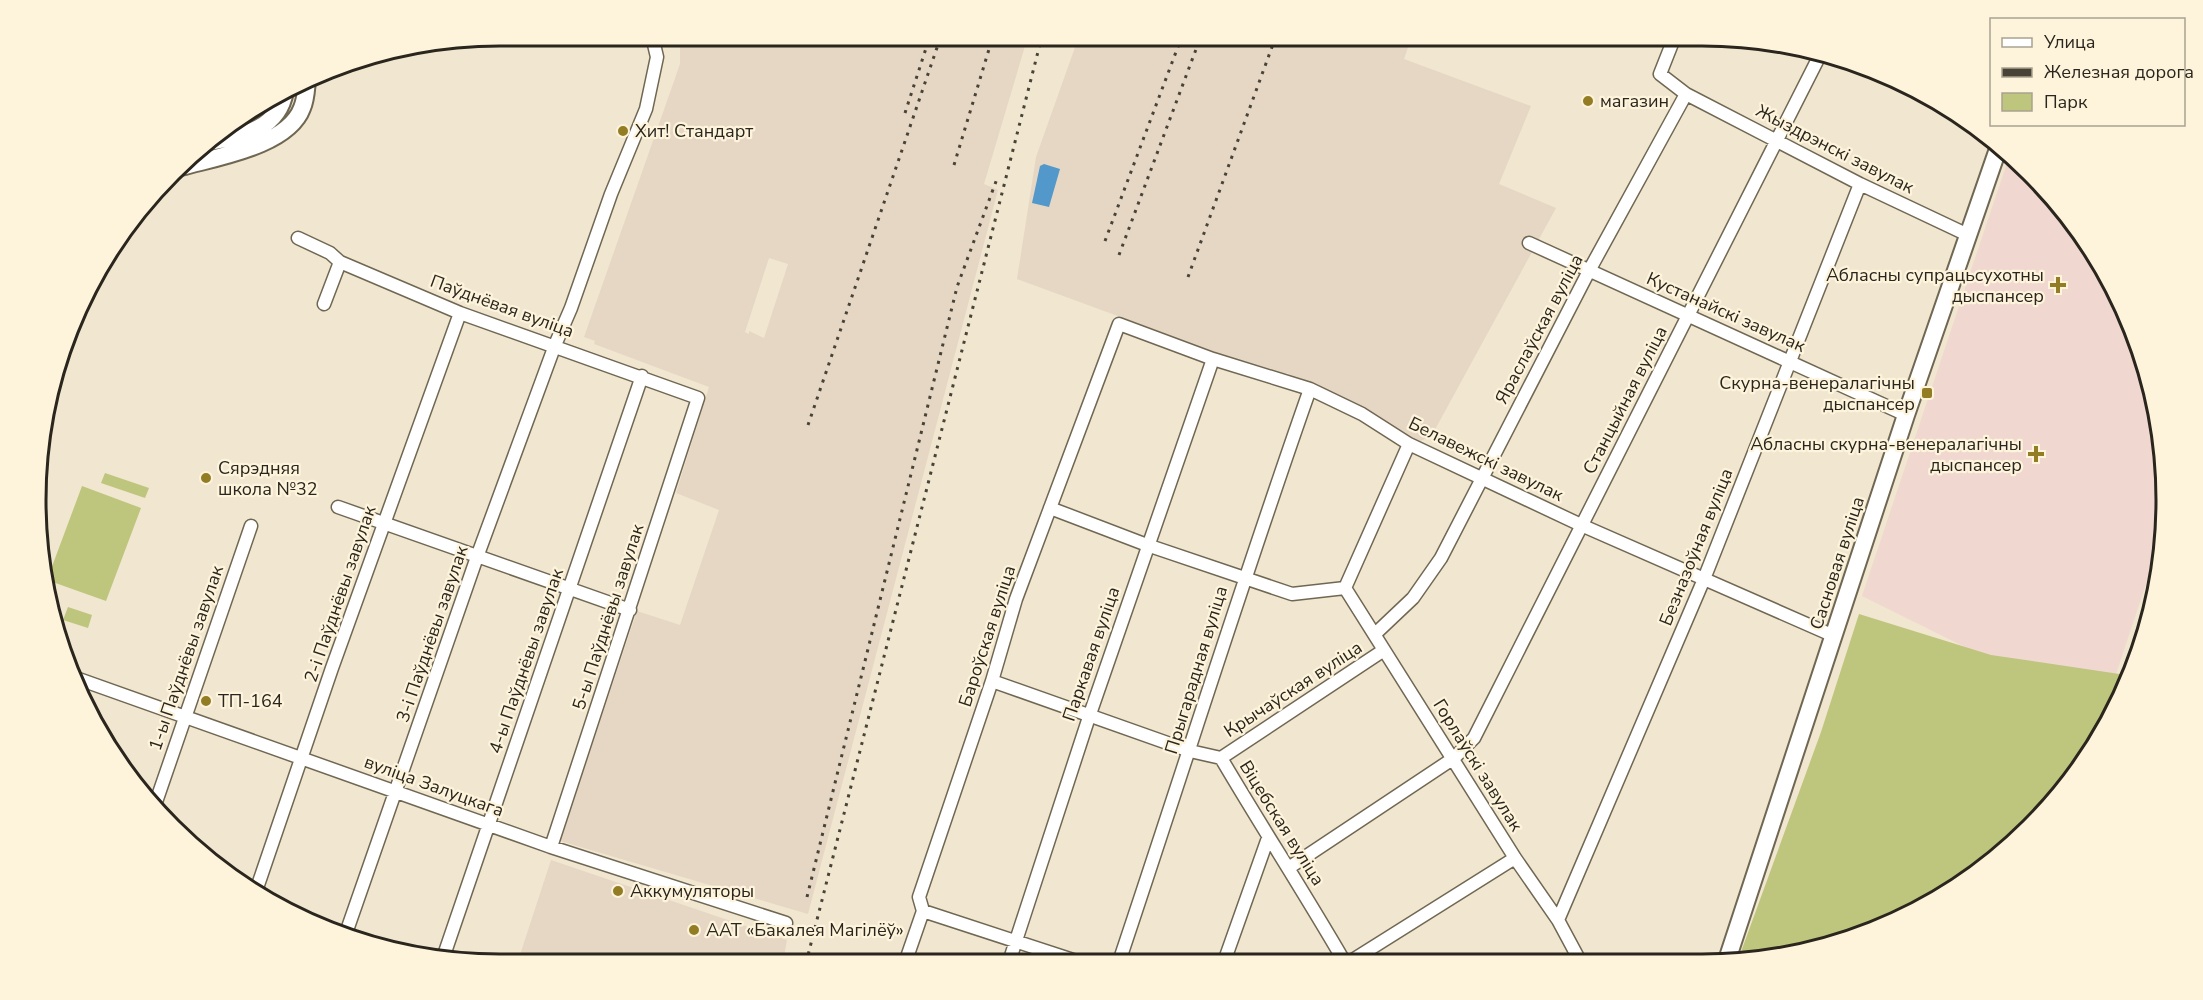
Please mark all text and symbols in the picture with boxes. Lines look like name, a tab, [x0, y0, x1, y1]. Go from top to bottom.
legend	[1990, 18, 2185, 126]
text: Улица	[2043, 30, 2095, 54]
text: Железная дорога	[2044, 60, 2194, 84]
place label: магазин	[1600, 89, 1669, 113]
text: Парк	[2044, 90, 2088, 114]
marker: магазин	[1581, 94, 1595, 108]
street label: Жыздрэнскі завулак	[1752, 99, 1919, 199]
place label: Хит! Стандарт	[635, 119, 753, 143]
marker: Хит! Стандарт	[616, 124, 630, 138]
street label: Яраслаўская вуліца	[1489, 250, 1589, 408]
place label: Абласны супрацьсухотны дыспансер	[1826, 263, 2044, 308]
street label: Кустанайскі завулак	[1643, 266, 1810, 358]
street label: Паўднёвая вуліца	[427, 269, 577, 343]
marker: Абласны супрацьсухотны дыспансер	[2049, 276, 2067, 294]
street label: Станцыйная вуліца	[1577, 322, 1673, 478]
place label: Скурна-венералагічны дыспансер	[1719, 371, 1915, 416]
marker: Скурна-венералагічны дыспансер	[1920, 386, 1934, 400]
street label: Белавежскі завулак	[1405, 411, 1568, 507]
place label: Абласны скурна-венералагічны дыспансер	[1750, 432, 2022, 477]
marker: Абласны скурна-венералагічны дыспансер	[2027, 445, 2045, 463]
place label: Сярэдняя школа №32	[218, 456, 318, 501]
street label: Безназоўная вуліца	[1653, 465, 1739, 629]
marker: Сярэдняя школа №32	[199, 471, 213, 485]
street label: Сасновая вуліца	[1804, 493, 1870, 633]
street label: 2-і Паўднёвы завулак	[298, 502, 382, 686]
street label: 5-ы Паўднёвы завулак	[567, 520, 650, 713]
street label: 3-і Паўднёвы завулак	[390, 542, 474, 726]
street label: 1-ы Паўднёвы завулак	[143, 562, 229, 754]
street label: Бароўская вуліца	[953, 562, 1021, 710]
street label: 4-ы Паўднёвы завулак	[483, 565, 569, 757]
street label: Паркавая вуліца	[1057, 583, 1125, 725]
street label: Прыгарадная вуліца	[1159, 583, 1233, 757]
street label: Крычаўская вуліца	[1219, 635, 1367, 743]
place label: ТП-164	[218, 689, 283, 713]
marker: ТП-164	[199, 694, 213, 708]
street label: Горлаўскі завулак	[1428, 694, 1529, 836]
street label: вуліца Залуцкага	[361, 750, 507, 822]
street label: Віцебская вуліца	[1234, 756, 1330, 890]
place label: Аккумуляторы	[630, 879, 754, 903]
marker: Аккумуляторы	[611, 884, 625, 898]
place label: ААТ «Бакалея Магілёў»	[706, 918, 904, 942]
marker: ААТ «Бакалея Магілёў»	[687, 923, 701, 937]

